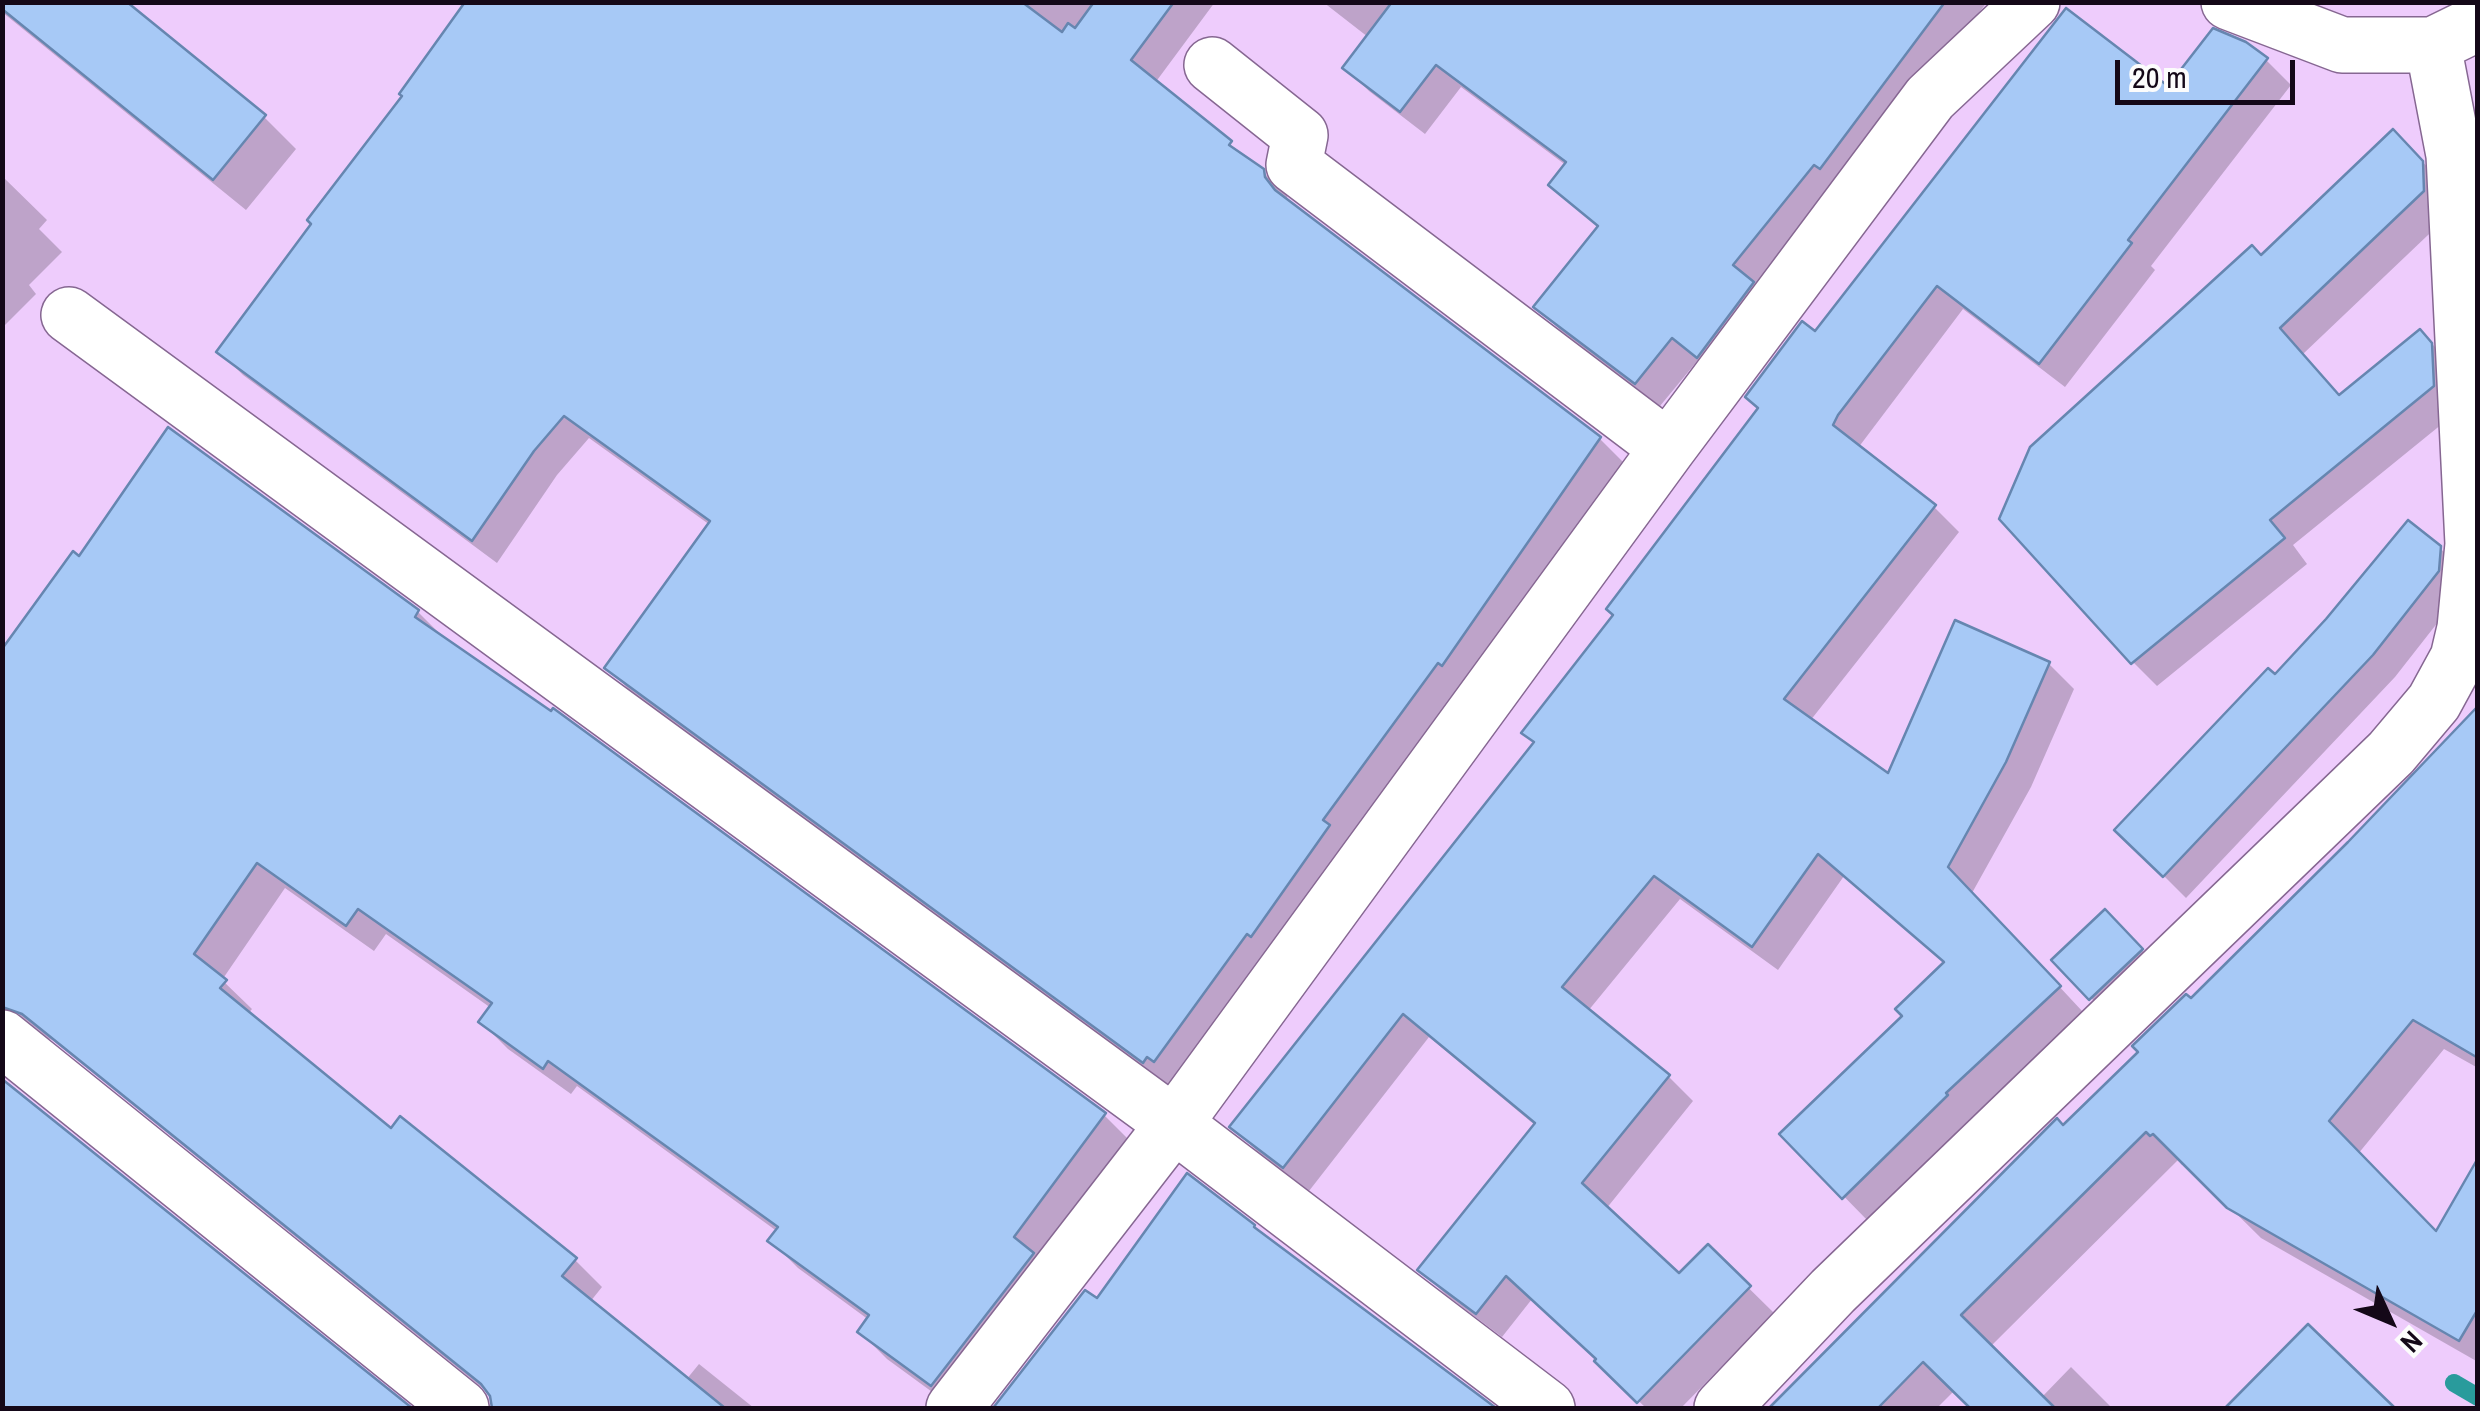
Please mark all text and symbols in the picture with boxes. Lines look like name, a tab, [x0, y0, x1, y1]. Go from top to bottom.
scale bar	[2120, 40, 2300, 102]
text: 20 m	[2132, 57, 2187, 97]
north arrow	[2340, 1271, 2440, 1371]
text: N	[2392, 1323, 2431, 1361]

